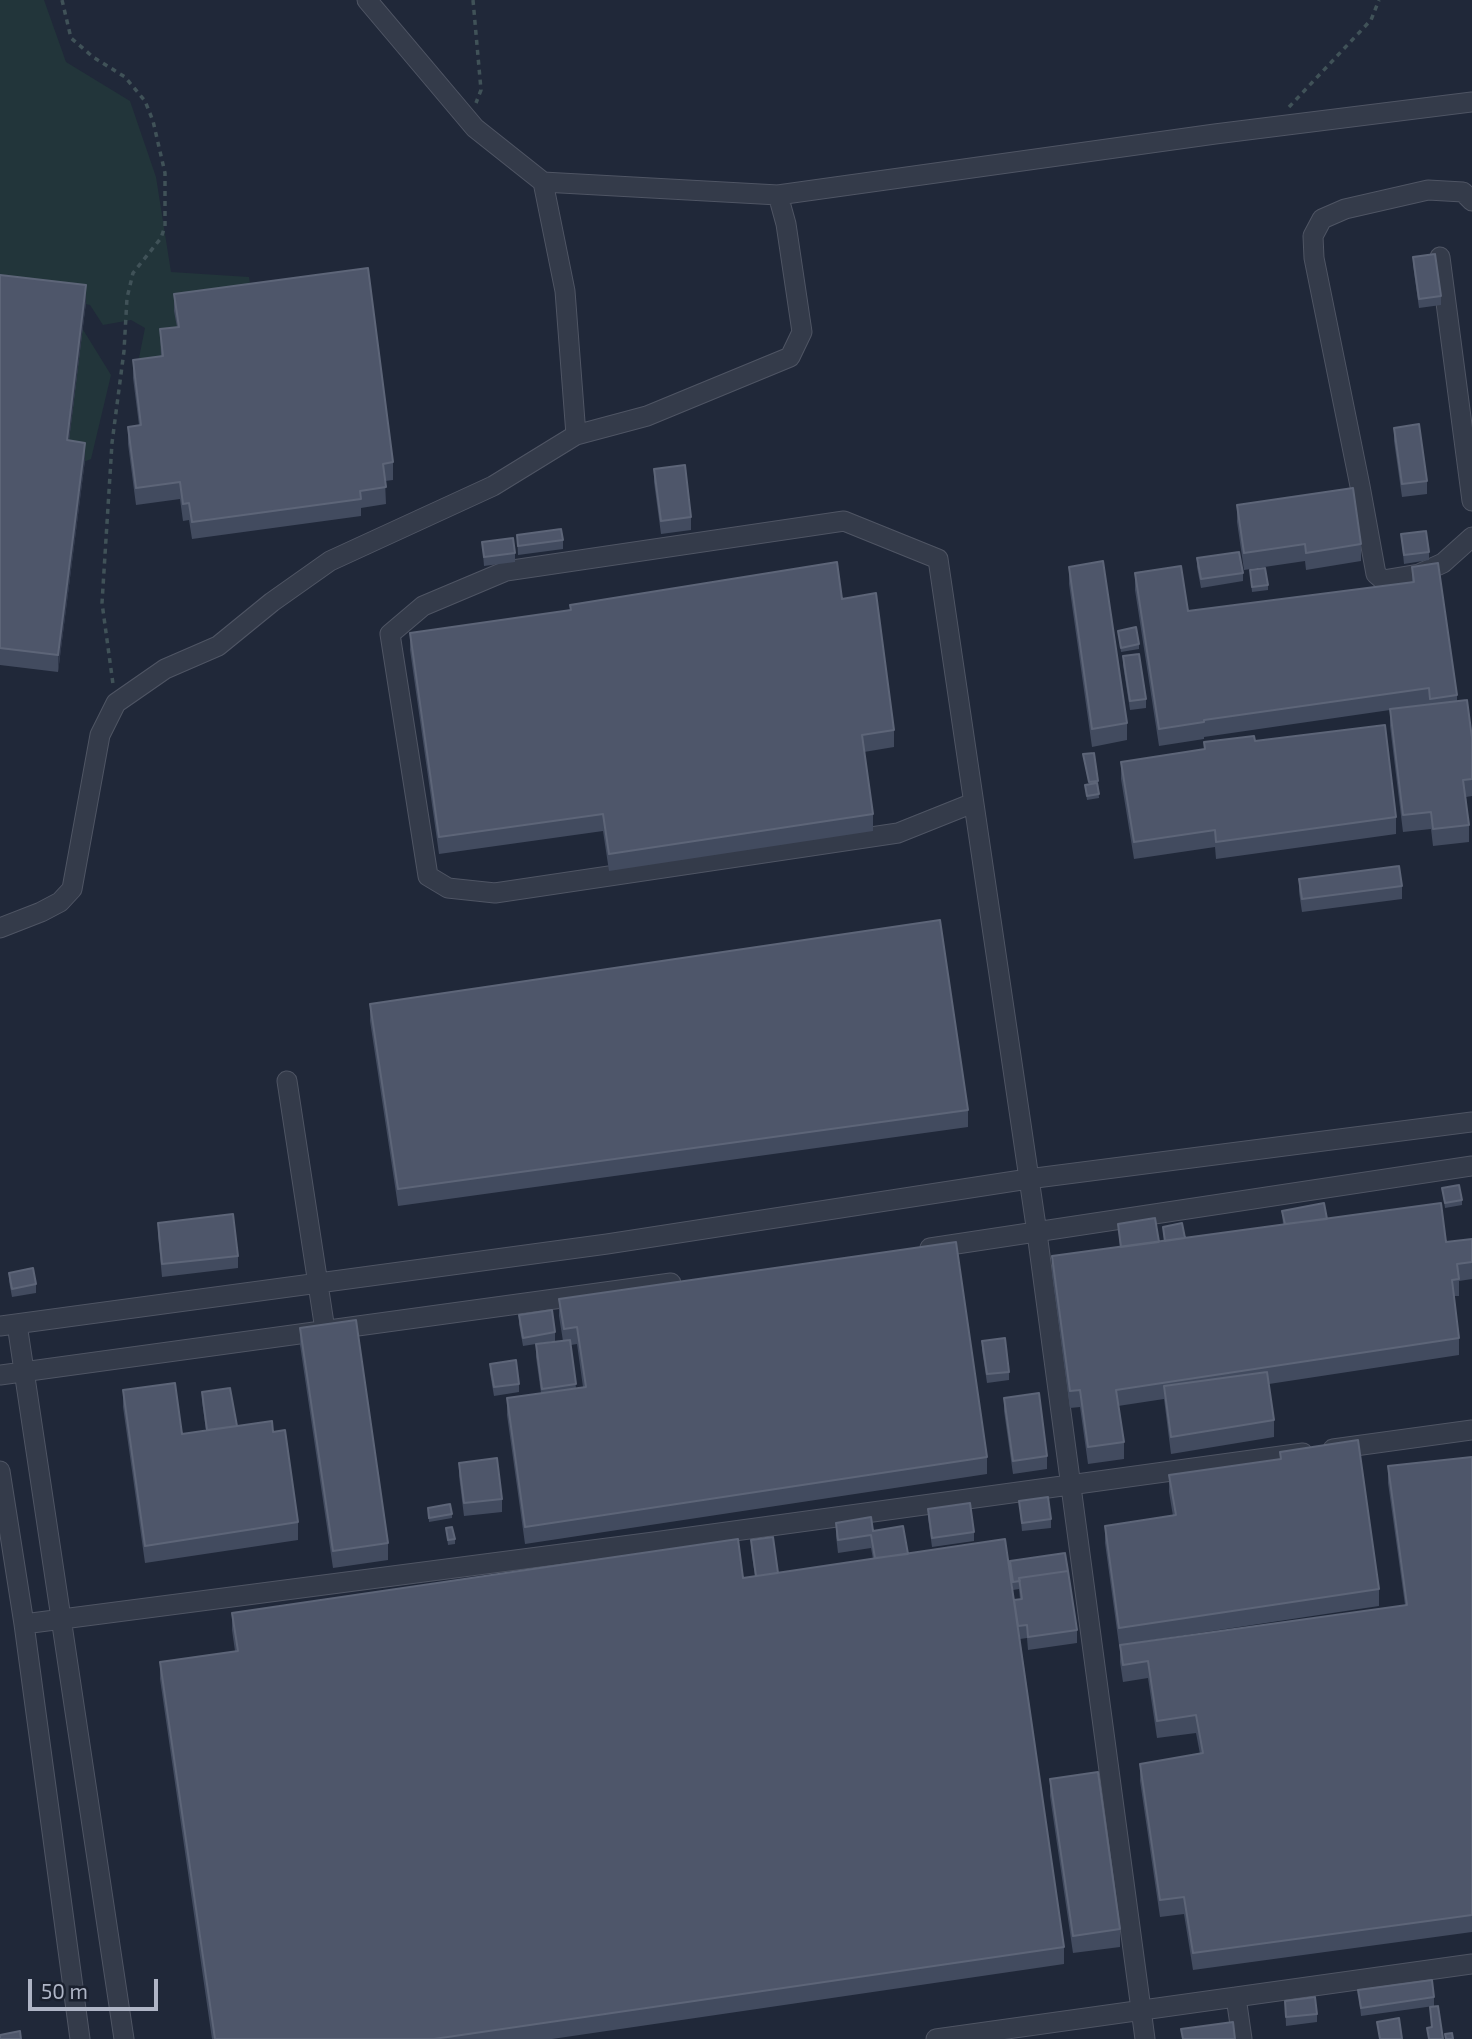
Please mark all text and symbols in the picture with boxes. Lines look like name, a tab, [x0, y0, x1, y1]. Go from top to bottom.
scale bar	[32, 1966, 161, 2010]
text: 50 m	[41, 1978, 88, 2003]

